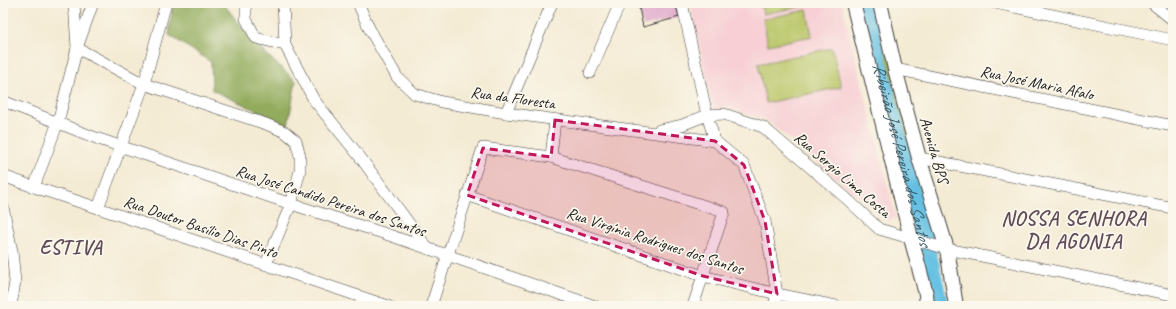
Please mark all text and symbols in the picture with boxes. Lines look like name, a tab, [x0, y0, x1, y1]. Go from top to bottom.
water label: Ribeirão José Pereira dos Santos	[868, 61, 937, 251]
street label: Rua José Maria Afalo	[978, 61, 1097, 105]
street label: Rua da Floresta	[469, 82, 558, 114]
street label: Avenida BPS	[915, 115, 954, 188]
street label: Rua Sergio Lima Costa	[790, 127, 896, 223]
street label: Rua José Candido Pereira dos Santos	[233, 161, 430, 242]
street label: Rua Doutor Basílio Dias Pinto	[121, 191, 282, 263]
street label: Rua Virgínia Rodrigues dos Santos	[564, 203, 747, 279]
district label: NOSSA SENHORA DA AGONIA	[1001, 206, 1147, 254]
district label: ESTIVA	[40, 235, 103, 260]

